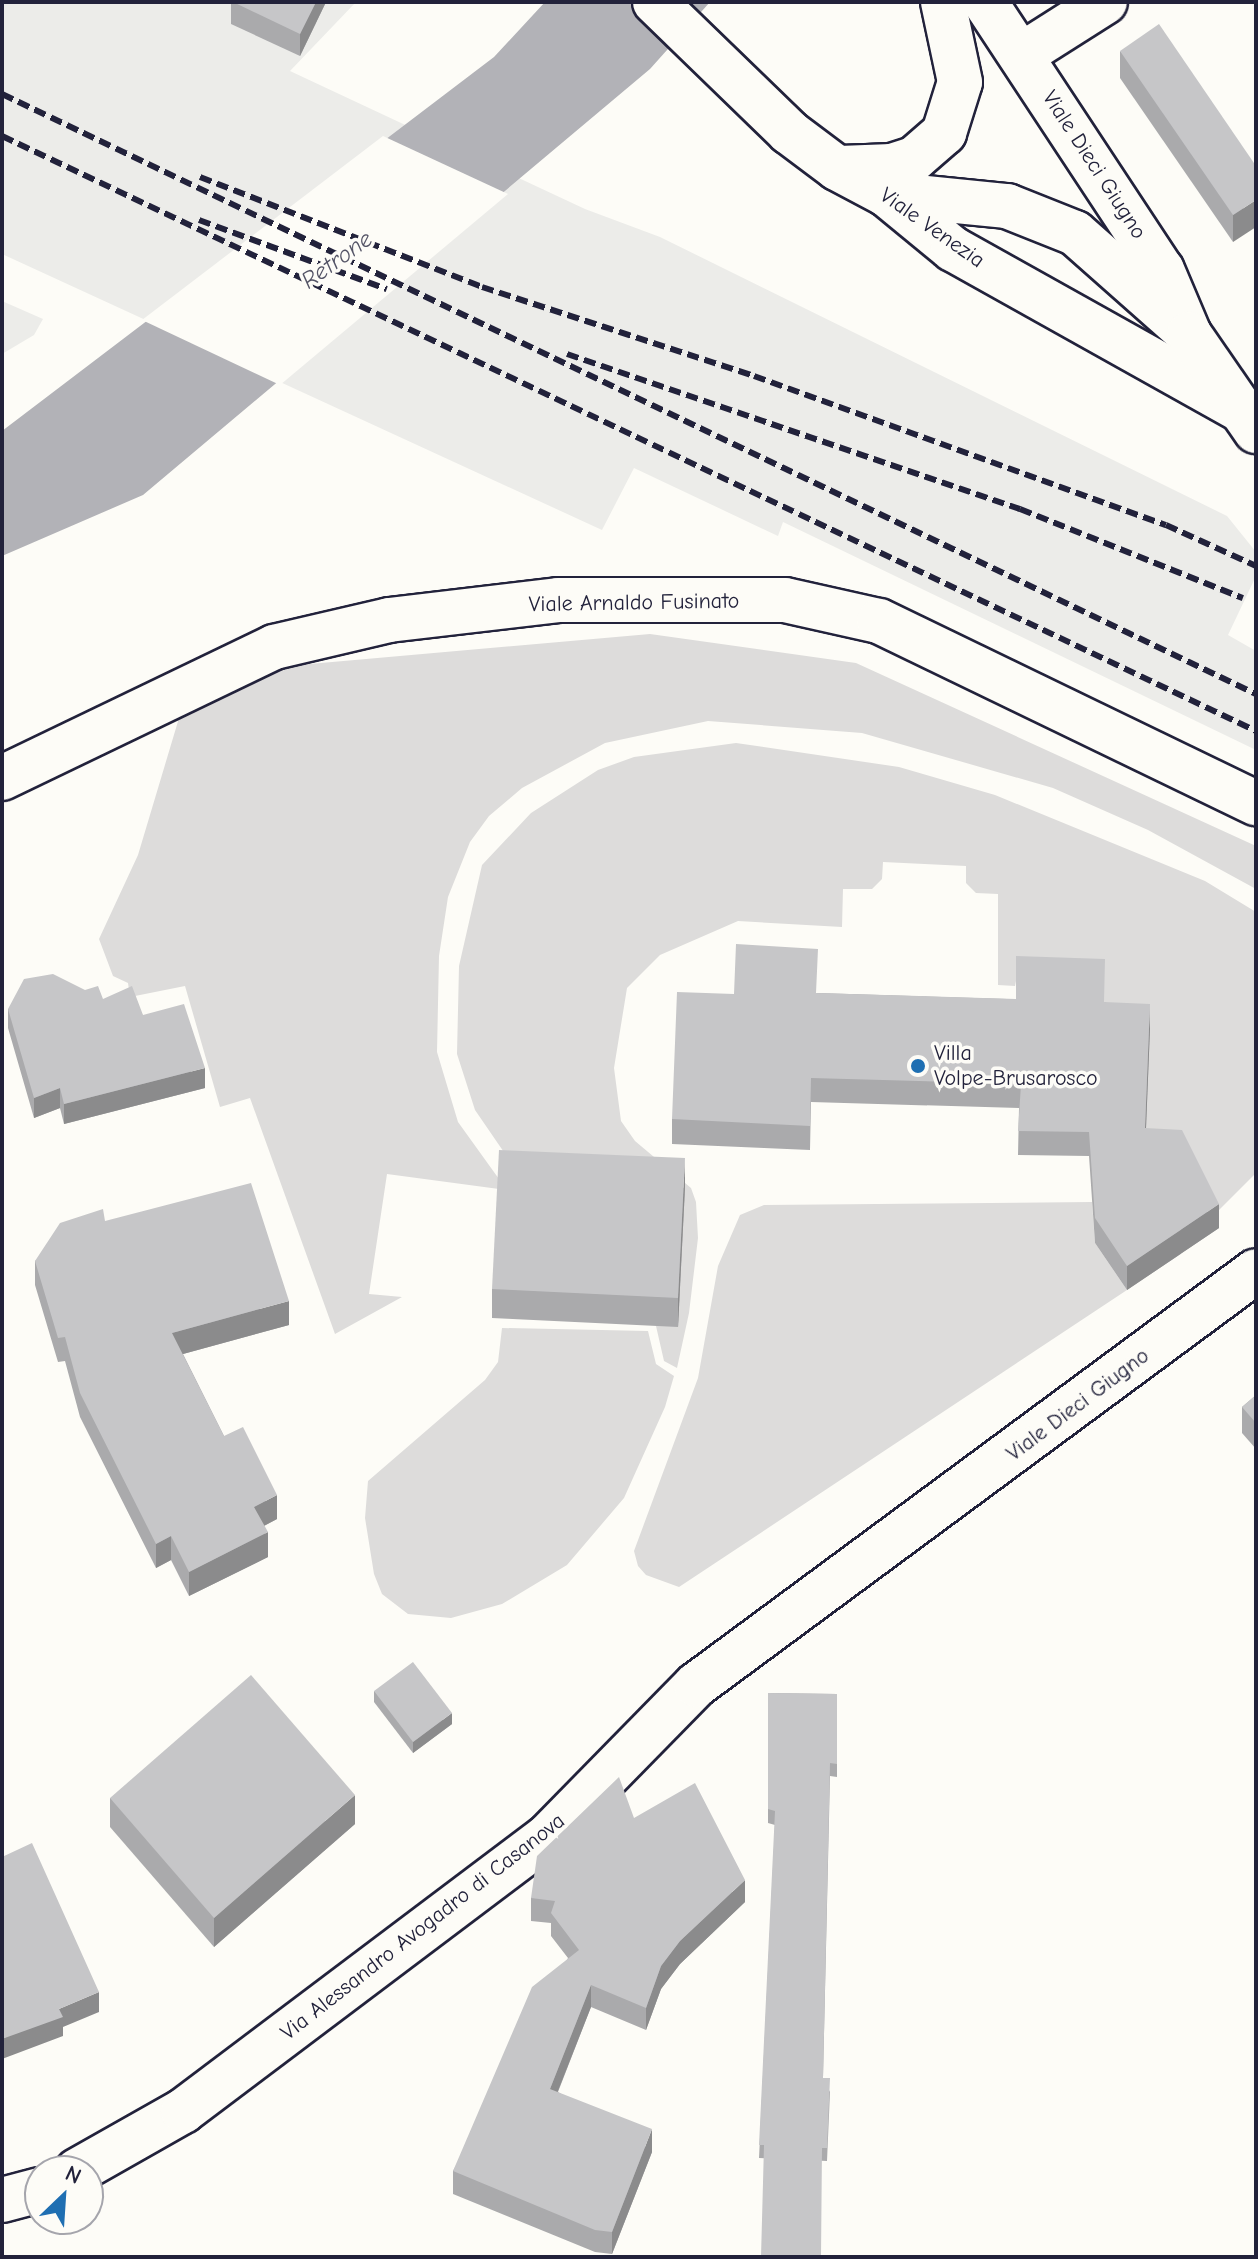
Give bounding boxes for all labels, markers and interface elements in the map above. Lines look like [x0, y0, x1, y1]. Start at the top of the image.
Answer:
street label: Viale Dieci Giugno [1036, 86, 1152, 244]
street label: Viale Venezia [875, 182, 989, 274]
water label: Retrone [296, 225, 378, 295]
street label: Viale Arnaldo Fusinato [528, 588, 740, 618]
place label: Villa Volpe-Brusarosco [934, 1040, 1098, 1092]
marker: Villa Volpe-Brusarosco [909, 1057, 927, 1075]
street label: Viale Dieci Giugno [1002, 1343, 1154, 1467]
street label: Via Alessandro Avogadro di Casanova [276, 1808, 570, 2046]
north arrow [24, 2155, 104, 2235]
text: N [61, 2160, 85, 2190]

